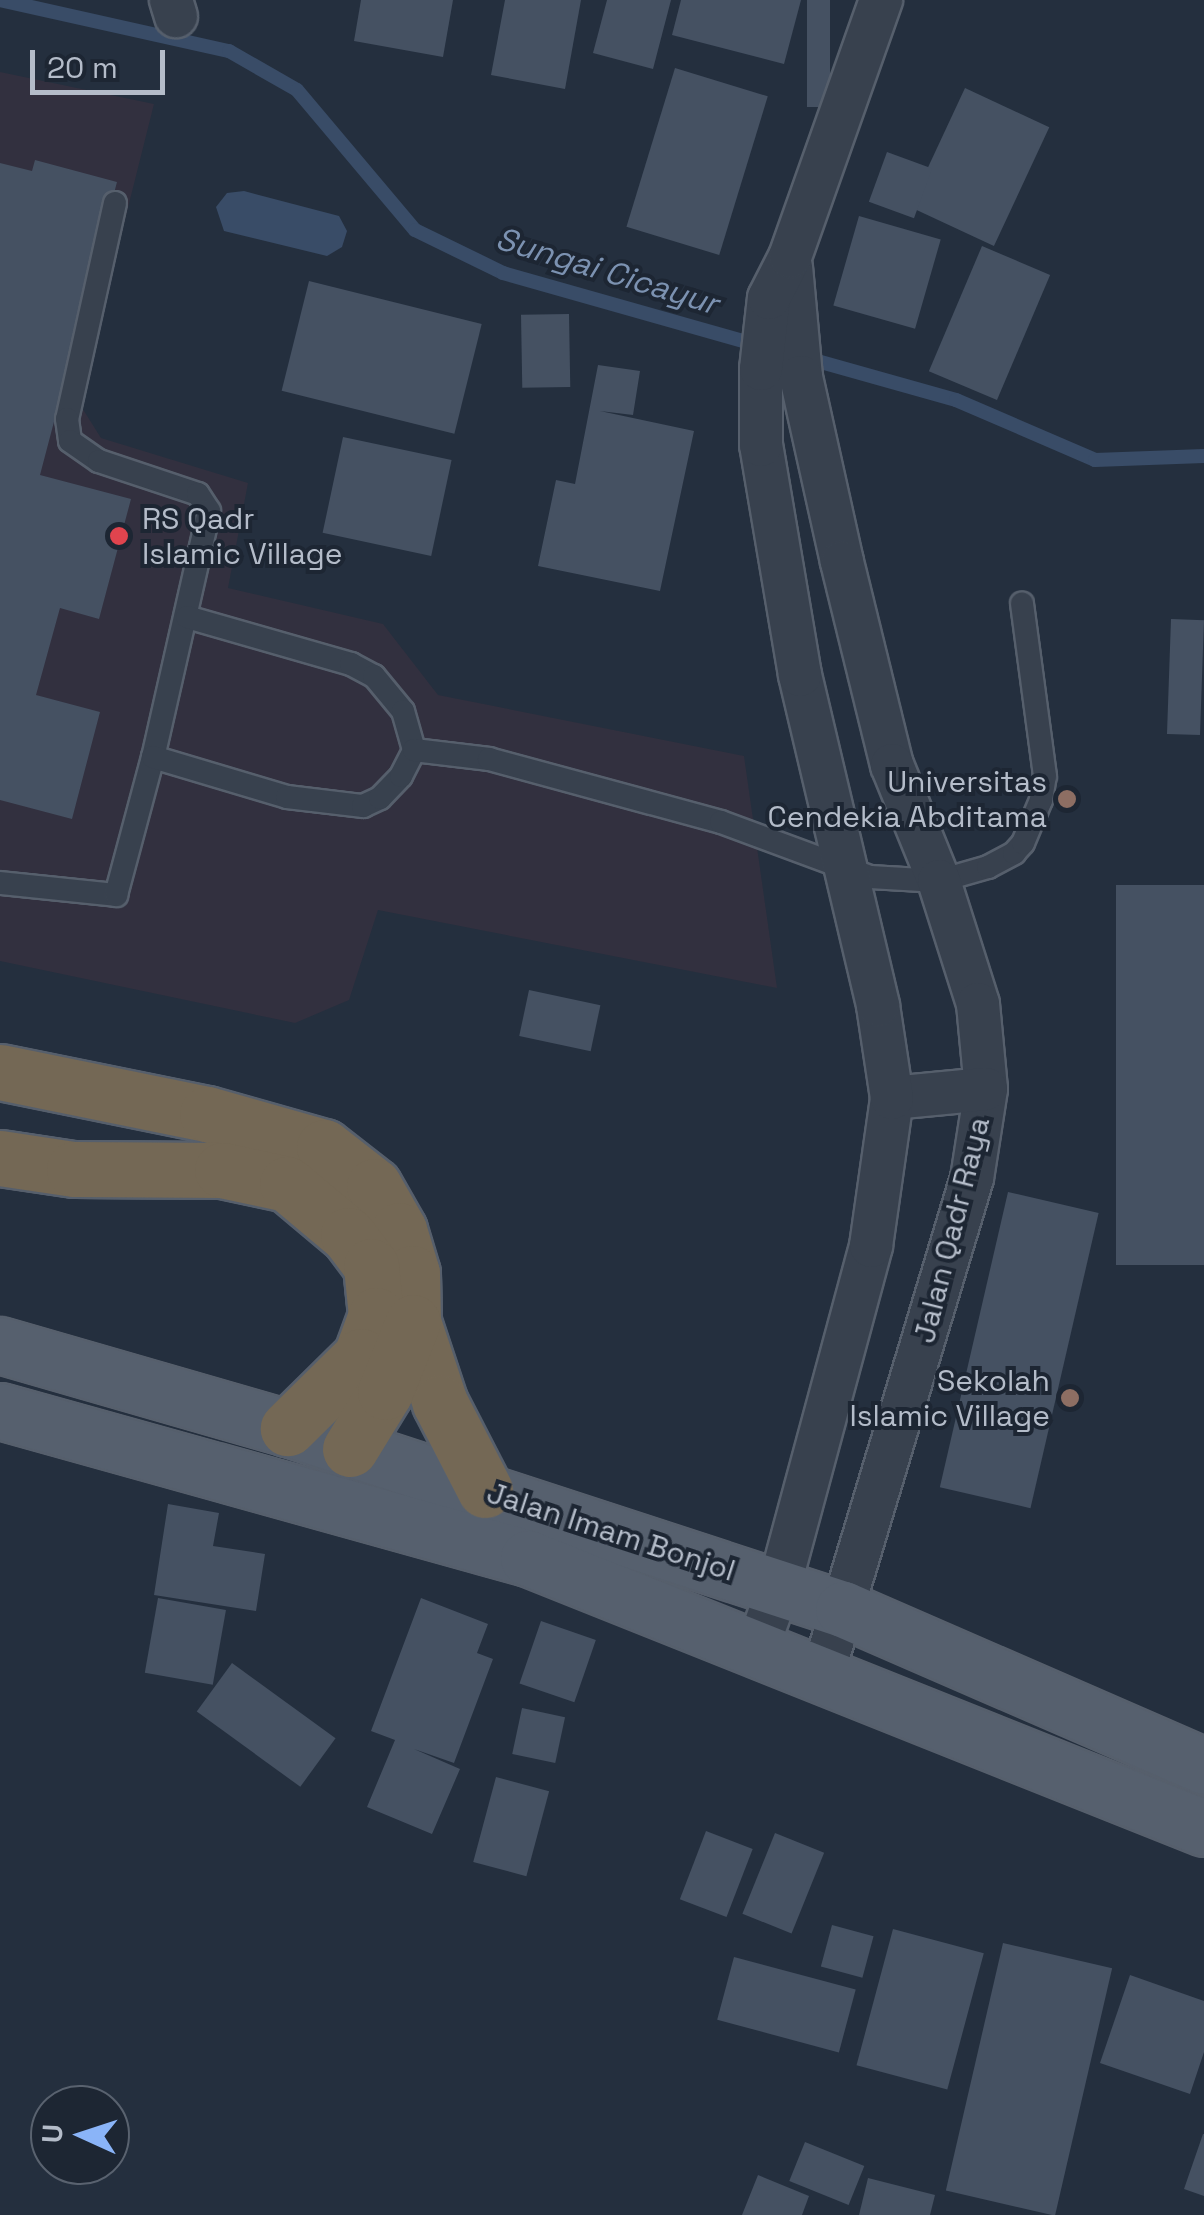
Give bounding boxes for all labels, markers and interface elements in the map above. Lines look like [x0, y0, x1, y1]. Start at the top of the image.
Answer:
scale bar [35, 30, 170, 92]
text: 20 m [47, 48, 118, 87]
water label: Sungai Cicayur [491, 219, 723, 323]
place label: RS Qadr Islamic Village [142, 501, 343, 572]
marker: RS Qadr Islamic Village [106, 523, 132, 549]
place label: Universitas Cendekia Abditama [767, 764, 1047, 834]
marker: Universitas Cendekia Abditama [1056, 788, 1078, 810]
street label: Jalan Qadr Raya [907, 1113, 997, 1347]
place label: Sekolah Islamic Village [849, 1363, 1050, 1434]
marker: Sekolah Islamic Village [1059, 1387, 1081, 1409]
street label: Jalan Imam Bonjol [482, 1475, 740, 1589]
north arrow [30, 2085, 130, 2185]
text: U [34, 2123, 71, 2144]

